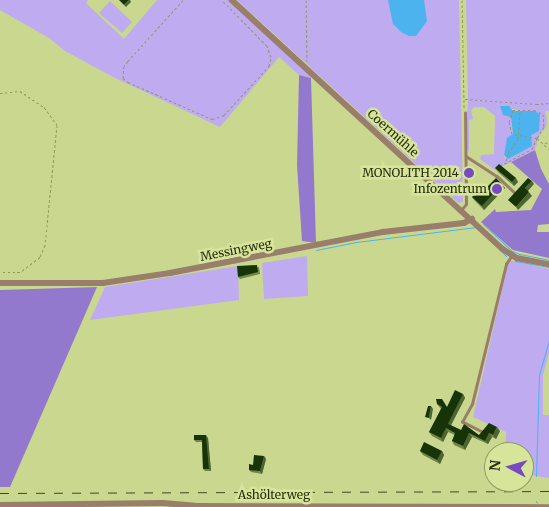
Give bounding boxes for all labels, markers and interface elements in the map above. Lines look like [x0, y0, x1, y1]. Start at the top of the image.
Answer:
street label: Coermühle [365, 106, 421, 160]
place label: MONOLITH 2014 [362, 166, 459, 180]
marker: MONOLITH 2014 [463, 167, 475, 179]
place label: Infozentrum [414, 182, 487, 196]
marker: Infozentrum [491, 183, 503, 195]
street label: Messingweg [199, 236, 273, 264]
north arrow [484, 442, 534, 492]
text: N [486, 459, 505, 472]
street label: Ashölterweg [238, 488, 310, 502]

